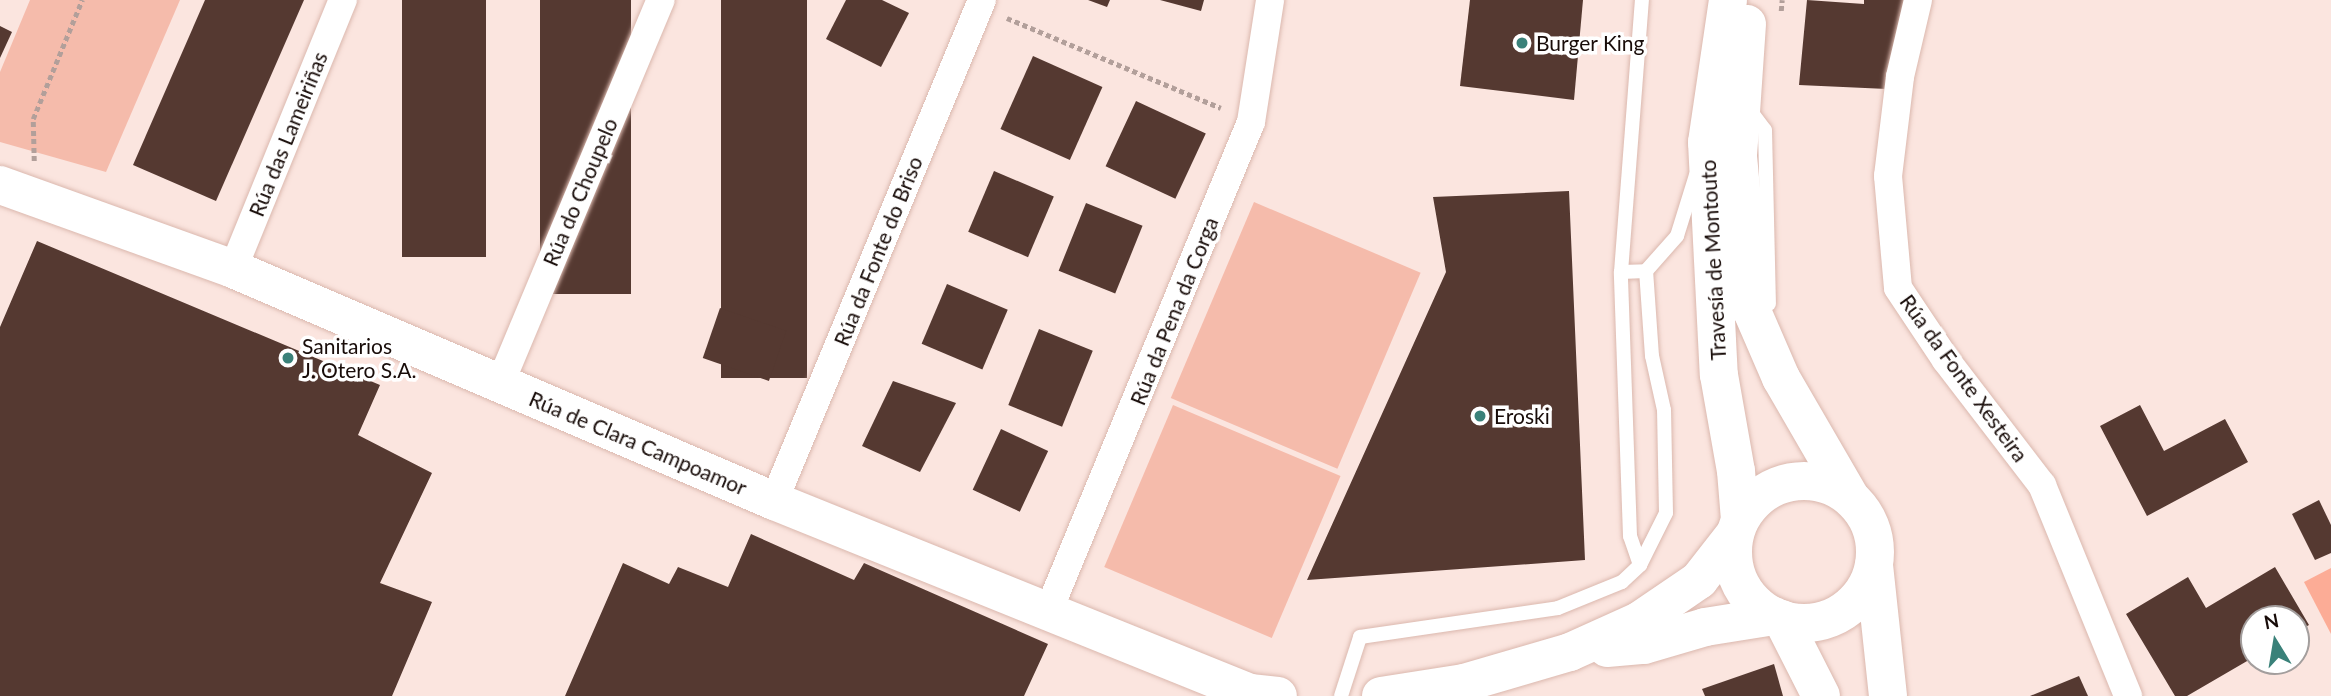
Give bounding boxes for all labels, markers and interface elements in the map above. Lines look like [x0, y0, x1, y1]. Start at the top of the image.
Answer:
place label: Burger King [1536, 30, 1645, 56]
marker: Burger King [1514, 35, 1530, 51]
street label: Rúa das Lameiriñas [243, 48, 333, 220]
street label: Rúa do Choupelo [537, 114, 623, 270]
street label: Rúa da Fonte do Briso [828, 153, 928, 349]
street label: Travesía de Montouto [1695, 159, 1731, 361]
street label: Rúa da Pena da Corga [1125, 213, 1223, 409]
street label: Rúa da Fonte Xesteira [1895, 289, 2033, 467]
place label: Sanitarios J. Otero S.A. [302, 333, 416, 383]
marker: Sanitarios J. Otero S.A. [280, 350, 296, 366]
street label: Rúa de Clara Campoamor [525, 386, 751, 500]
place label: Eroski [1494, 403, 1550, 429]
marker: Eroski [1472, 408, 1488, 424]
north arrow [2240, 605, 2310, 675]
text: N [2262, 608, 2281, 634]

